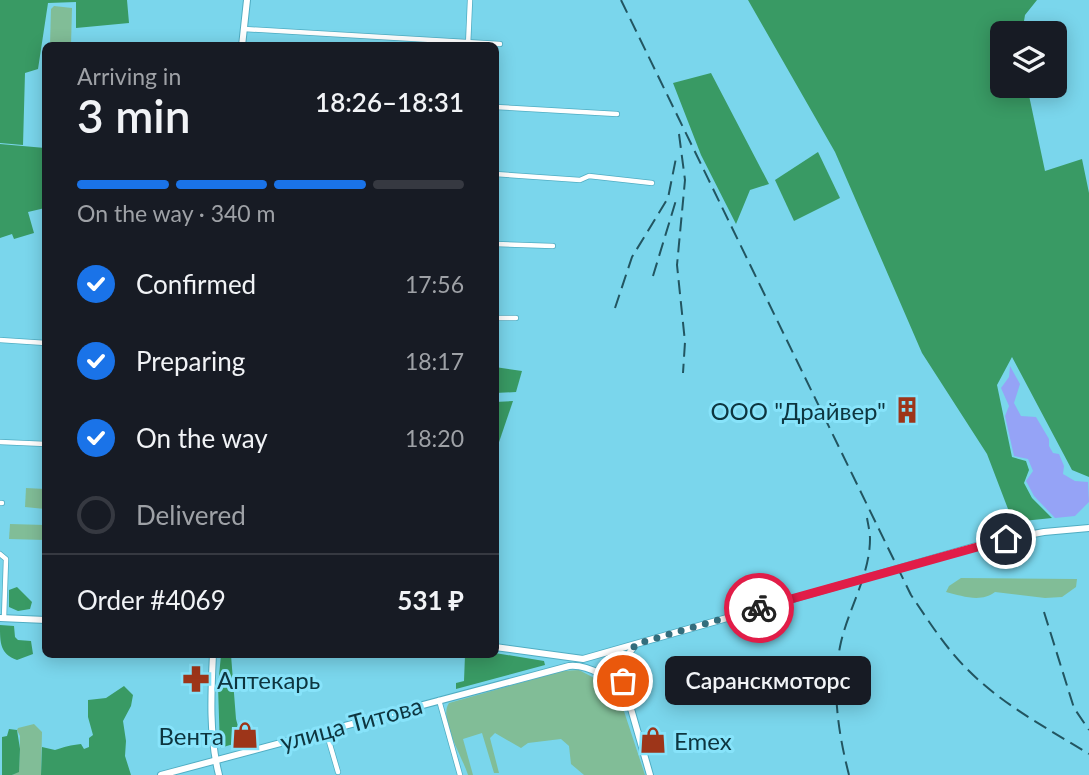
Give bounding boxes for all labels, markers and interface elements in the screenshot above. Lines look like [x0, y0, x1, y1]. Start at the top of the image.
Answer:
map controls [990, 21, 1067, 98]
button: layers [990, 21, 1067, 98]
text: Arriving in [77, 62, 181, 90]
text: 18:26–18:31 [315, 86, 464, 118]
text: 3 min [77, 88, 191, 143]
text: On the way · 340 m [77, 199, 276, 227]
icon: check [77, 265, 115, 303]
text: Confirmed [136, 268, 256, 300]
text: 17:56 [405, 270, 464, 298]
icon: check [77, 342, 115, 380]
text: Preparing [136, 345, 245, 377]
text: 18:17 [405, 347, 464, 375]
building icon: ООО "Драйвер" [892, 395, 922, 425]
place label: ООО "Драйвер" [710, 396, 886, 425]
icon: check [77, 419, 115, 457]
text: On the way [136, 422, 268, 454]
text: 18:20 [405, 424, 464, 452]
text: Delivered [136, 499, 246, 531]
pin [976, 509, 1036, 569]
icon: home [987, 520, 1025, 558]
courier [724, 573, 794, 643]
text: Order #4069 [77, 584, 226, 616]
text: 531 ₽ [397, 584, 464, 616]
icon: bike [740, 589, 778, 627]
pin [593, 651, 653, 711]
callout: Саранскмоторс [665, 656, 872, 706]
icon: bag [604, 662, 642, 700]
pharmacy icon: Аптекарь [181, 664, 211, 694]
place label: Аптекарь [217, 665, 320, 694]
text: Саранскмоторс [685, 666, 851, 694]
street label: улица Титова [277, 690, 425, 756]
shop icon: Вента [230, 720, 260, 750]
place label: Вента [159, 721, 224, 750]
shop icon: Emex [638, 725, 668, 755]
place label: Emex [674, 726, 732, 755]

